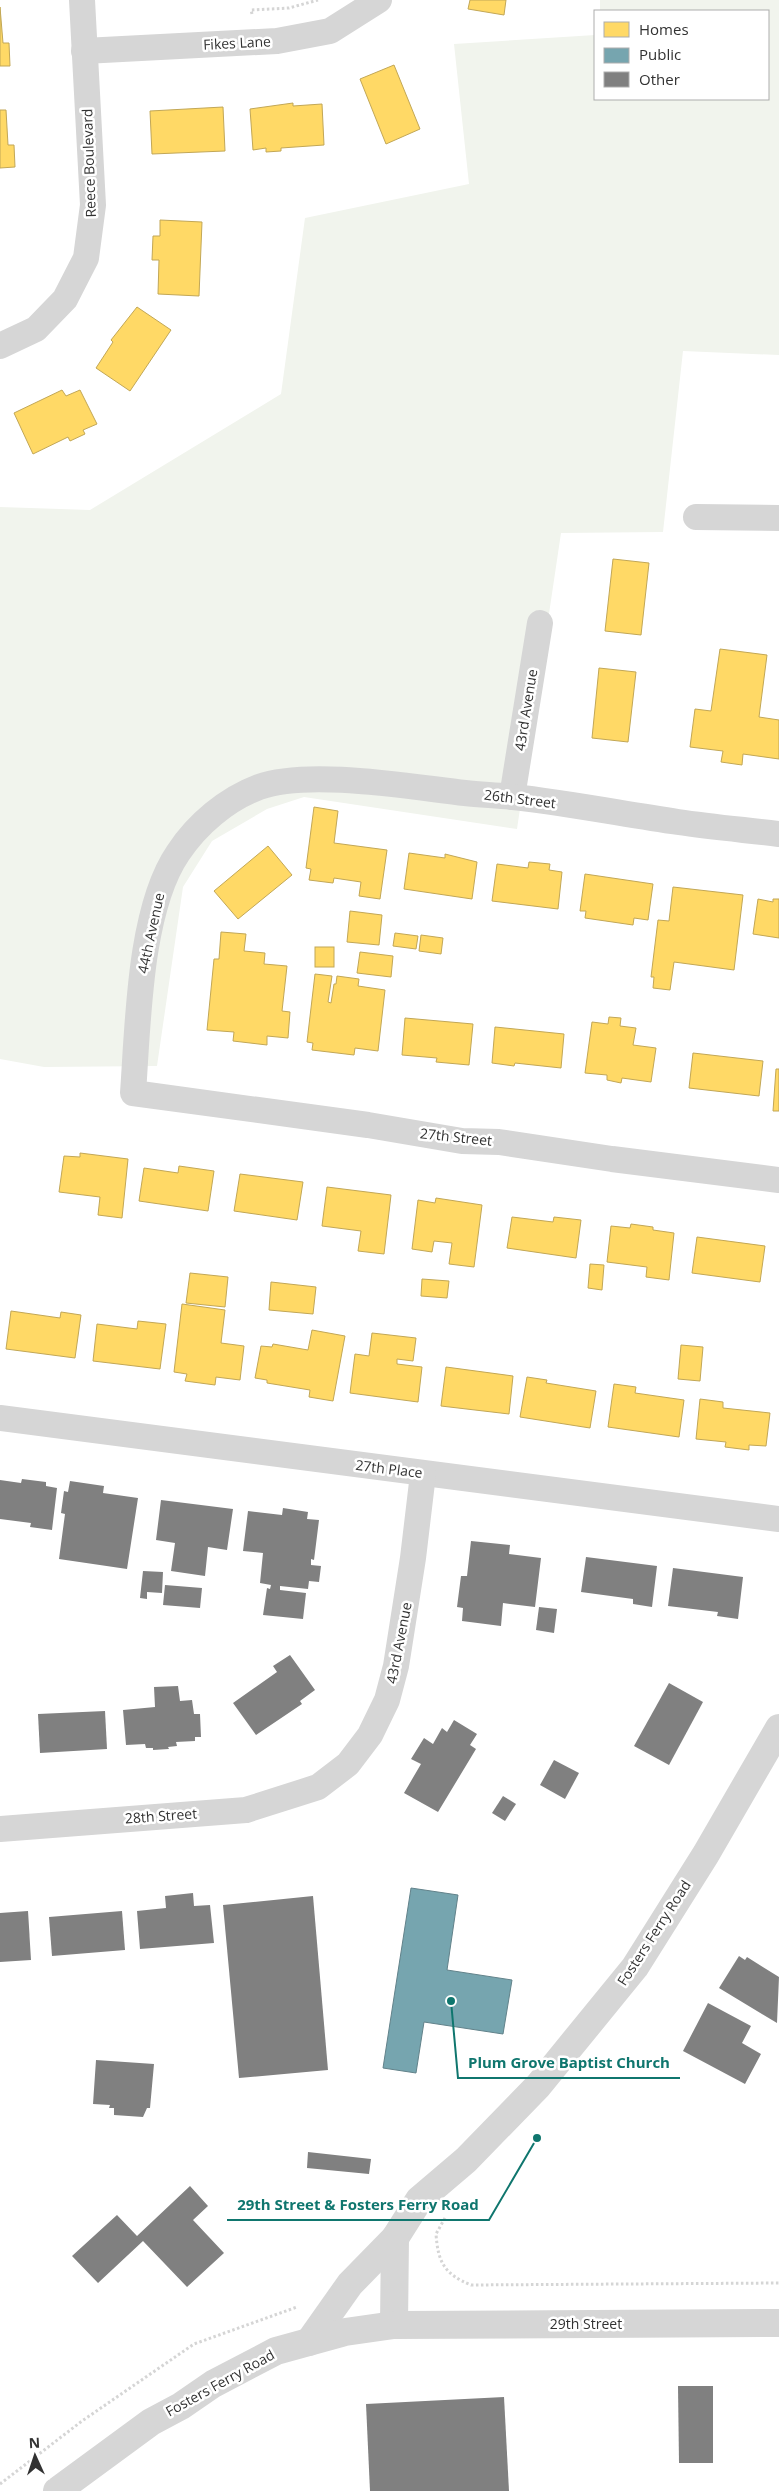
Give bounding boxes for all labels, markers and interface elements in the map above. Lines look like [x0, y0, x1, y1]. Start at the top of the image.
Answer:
legend [594, 10, 769, 100]
text: Homes [639, 19, 689, 39]
street label: Fikes Lane [203, 31, 271, 54]
text: Public [639, 44, 681, 64]
text: Other [639, 69, 680, 89]
street label: Reece Boulevard [77, 108, 100, 218]
street label: 43rd Avenue [510, 667, 541, 752]
street label: 26th Street [483, 785, 557, 812]
street label: 44th Avenue [133, 891, 168, 975]
street label: 27th Street [419, 1123, 493, 1150]
street label: 27th Place [354, 1455, 424, 1482]
street label: 43rd Avenue [381, 1600, 416, 1685]
street label: 28th Street [124, 1804, 198, 1828]
street label: Fosters Ferry Road [612, 1876, 695, 1989]
callout: Plum Grove Baptist Church [458, 2048, 680, 2078]
text: Plum Grove Baptist Church [468, 2052, 670, 2072]
callout: 29th Street & Fosters Ferry Road [227, 2190, 489, 2220]
text: 29th Street & Fosters Ferry Road [237, 2194, 479, 2214]
street label: 29th Street [550, 2314, 622, 2333]
street label: Fosters Ferry Road [162, 2345, 278, 2420]
north arrow [10, 2431, 60, 2481]
text: N [28, 2433, 40, 2452]

